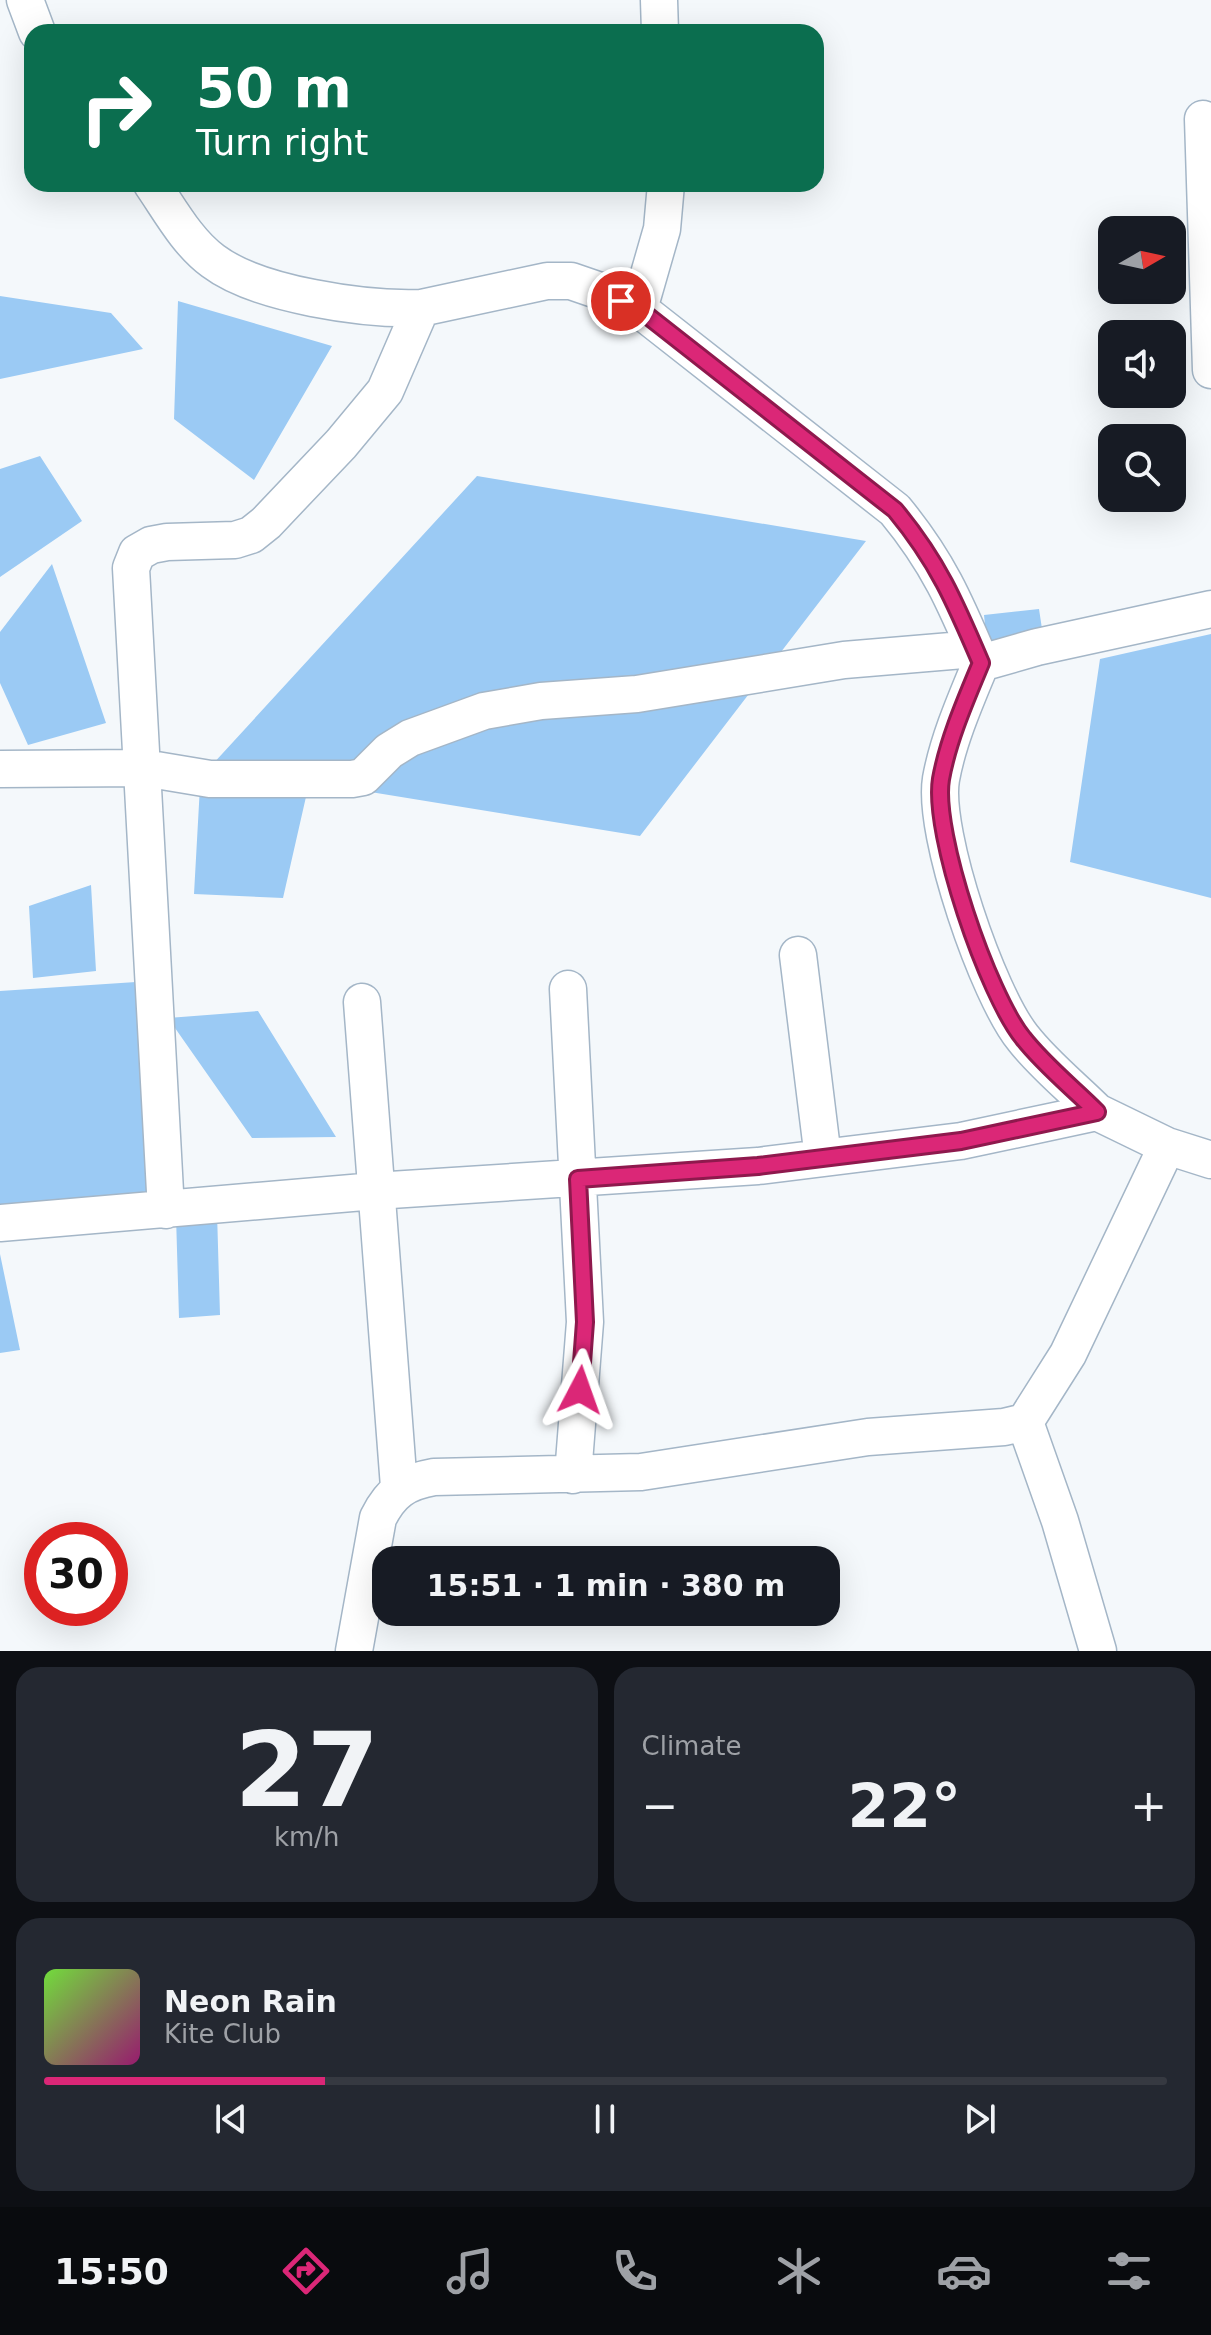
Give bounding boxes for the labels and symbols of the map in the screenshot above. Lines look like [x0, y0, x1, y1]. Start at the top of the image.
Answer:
north arrow [1098, 216, 1186, 304]
pin [587, 267, 655, 335]
position arrow [538, 1348, 622, 1432]
speed limit sign: 30 [24, 1522, 128, 1626]

